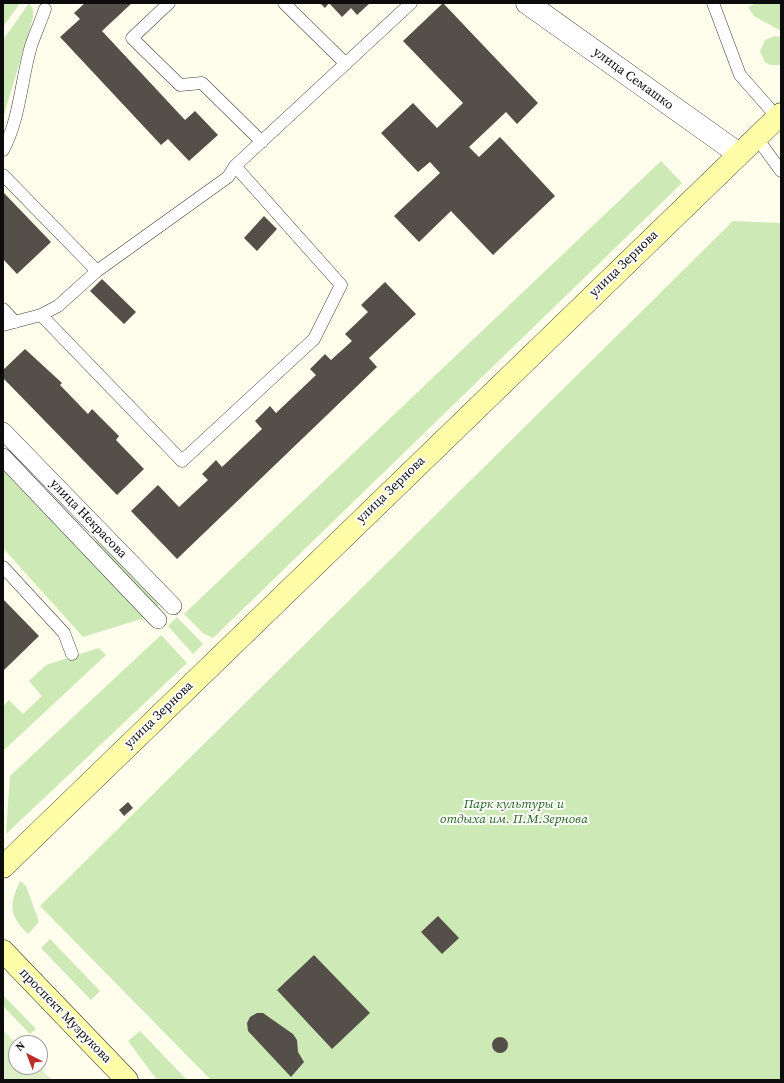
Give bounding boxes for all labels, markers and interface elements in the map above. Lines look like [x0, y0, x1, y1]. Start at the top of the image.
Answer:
street label: улица Семашко [590, 45, 676, 113]
street label: улица Зернова [586, 227, 662, 301]
street label: улица Зернова [353, 453, 429, 527]
street label: улица Некрасова [46, 476, 130, 562]
street label: улица Зернова [121, 678, 197, 752]
park label: Парк культуры и отдыха им. П.М.Зернова [440, 797, 588, 828]
street label: проспект Музрукова [16, 965, 114, 1067]
north arrow [8, 1035, 48, 1075]
text: N [12, 1038, 28, 1055]

